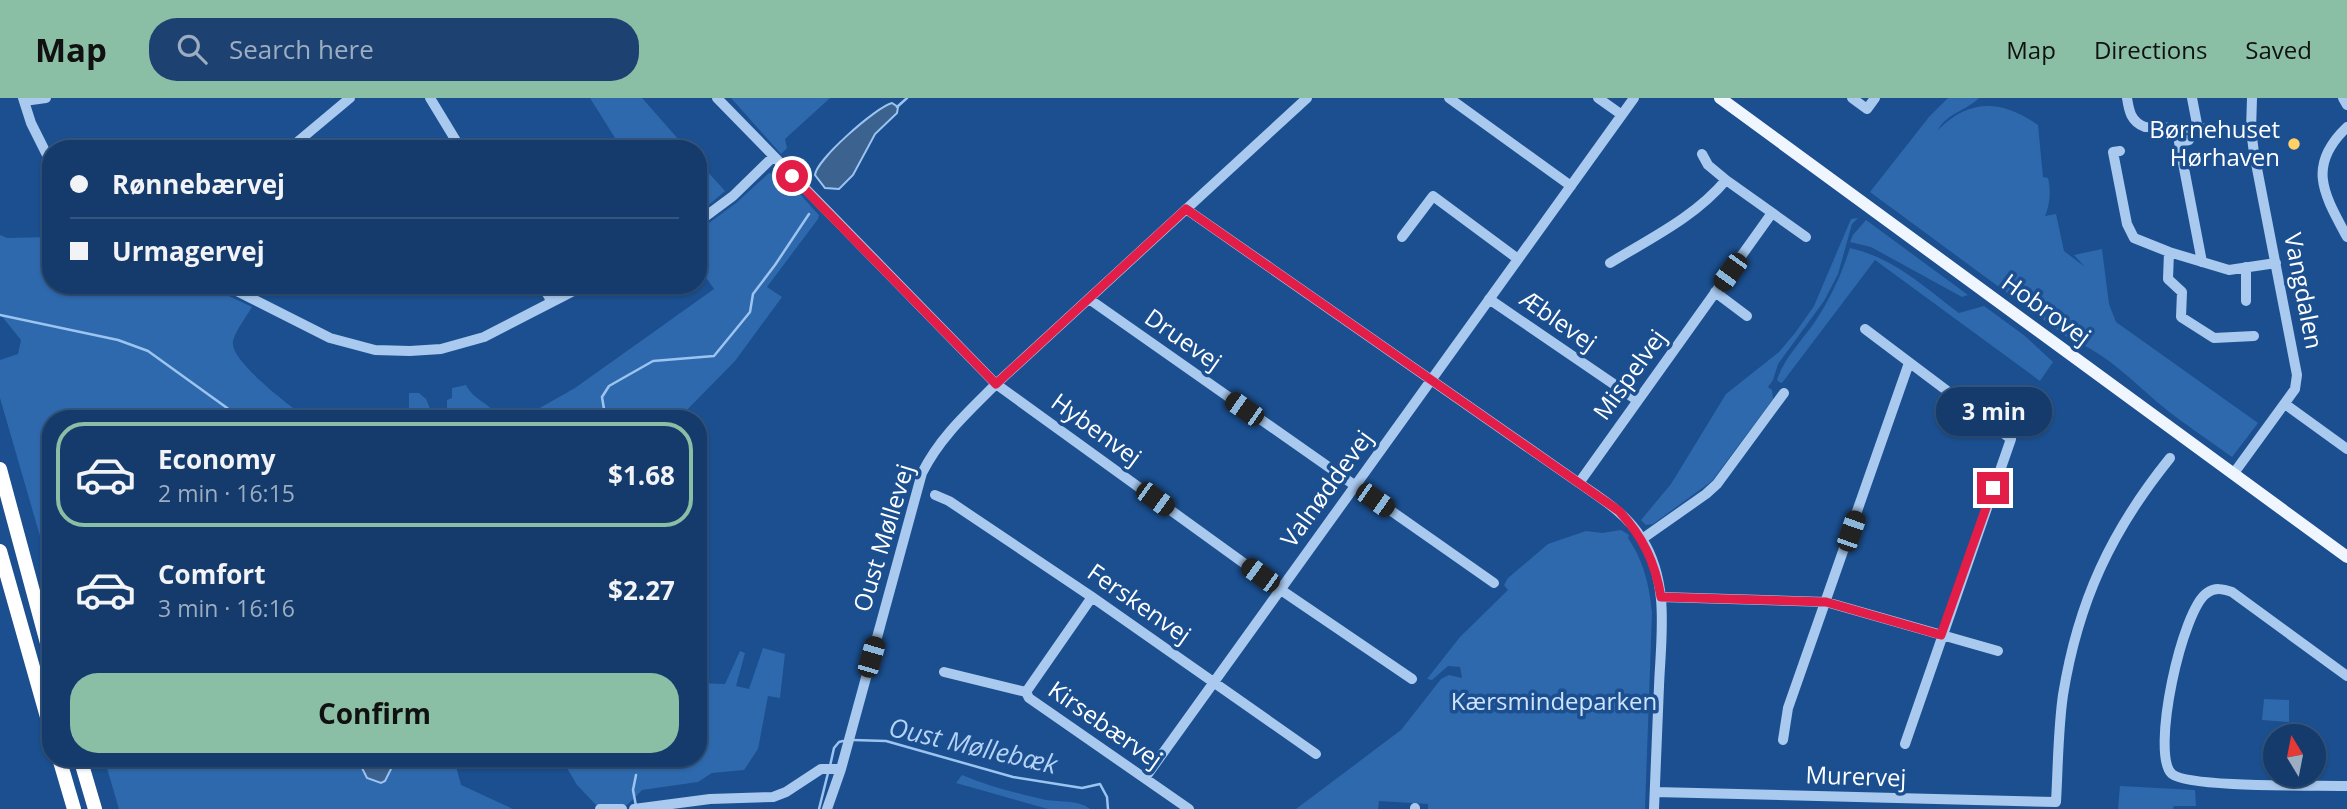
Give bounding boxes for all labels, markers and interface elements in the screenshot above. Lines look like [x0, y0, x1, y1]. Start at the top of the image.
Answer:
search box [149, 18, 639, 81]
text: Map [35, 27, 107, 72]
icon: search [173, 30, 211, 68]
text: Search here [229, 31, 374, 67]
text: Map [2006, 33, 2056, 66]
text: Directions [2094, 33, 2207, 66]
text: Saved [2245, 33, 2312, 66]
place label: Børnehuset Hørhaven [2149, 112, 2280, 173]
marker: Børnehuset Hørhaven [2286, 136, 2302, 152]
route start [776, 160, 808, 192]
text: Rønnebærvej [112, 166, 285, 202]
street label: Vangdalen [2277, 230, 2332, 352]
text: Urmagervej [112, 233, 265, 269]
car [1710, 249, 1751, 295]
street label: Hobrovej [1996, 265, 2098, 352]
street label: Æblevej [1513, 281, 1604, 358]
street label: Druevej [1139, 300, 1229, 377]
street label: Mispelvej [1585, 322, 1673, 426]
street label: Hybenvej [1045, 385, 1149, 473]
callout: 3 min [1935, 386, 2051, 436]
car [1221, 388, 1268, 430]
text: 3 min [1962, 395, 2026, 427]
street label: Valnøddevej [1272, 423, 1379, 553]
text: Economy [158, 441, 276, 477]
icon: car [74, 443, 137, 506]
text: $1.68 [608, 457, 675, 493]
street label: Oust Møllevej [844, 460, 921, 615]
route end [1977, 472, 2009, 504]
text: 2 min · 16:15 [158, 477, 295, 509]
car [1132, 478, 1179, 520]
car [1352, 479, 1399, 521]
car [1835, 508, 1868, 554]
car [1237, 554, 1284, 596]
street label: Ferskenvej [1081, 555, 1198, 651]
text: Comfort [158, 556, 265, 592]
icon: car [74, 558, 137, 621]
text: $2.27 [608, 572, 675, 608]
text: 3 min · 16:16 [158, 592, 295, 624]
car [856, 634, 887, 680]
street label: Kirsebærvej [1042, 672, 1169, 775]
button: Confirm [70, 673, 679, 753]
park label: Kærsmindeparken [1451, 684, 1657, 717]
water label: Oust Møllebæk [885, 708, 1062, 782]
north arrow [2263, 724, 2326, 788]
map controls [2263, 724, 2326, 787]
street label: Murervej [1805, 757, 1907, 794]

